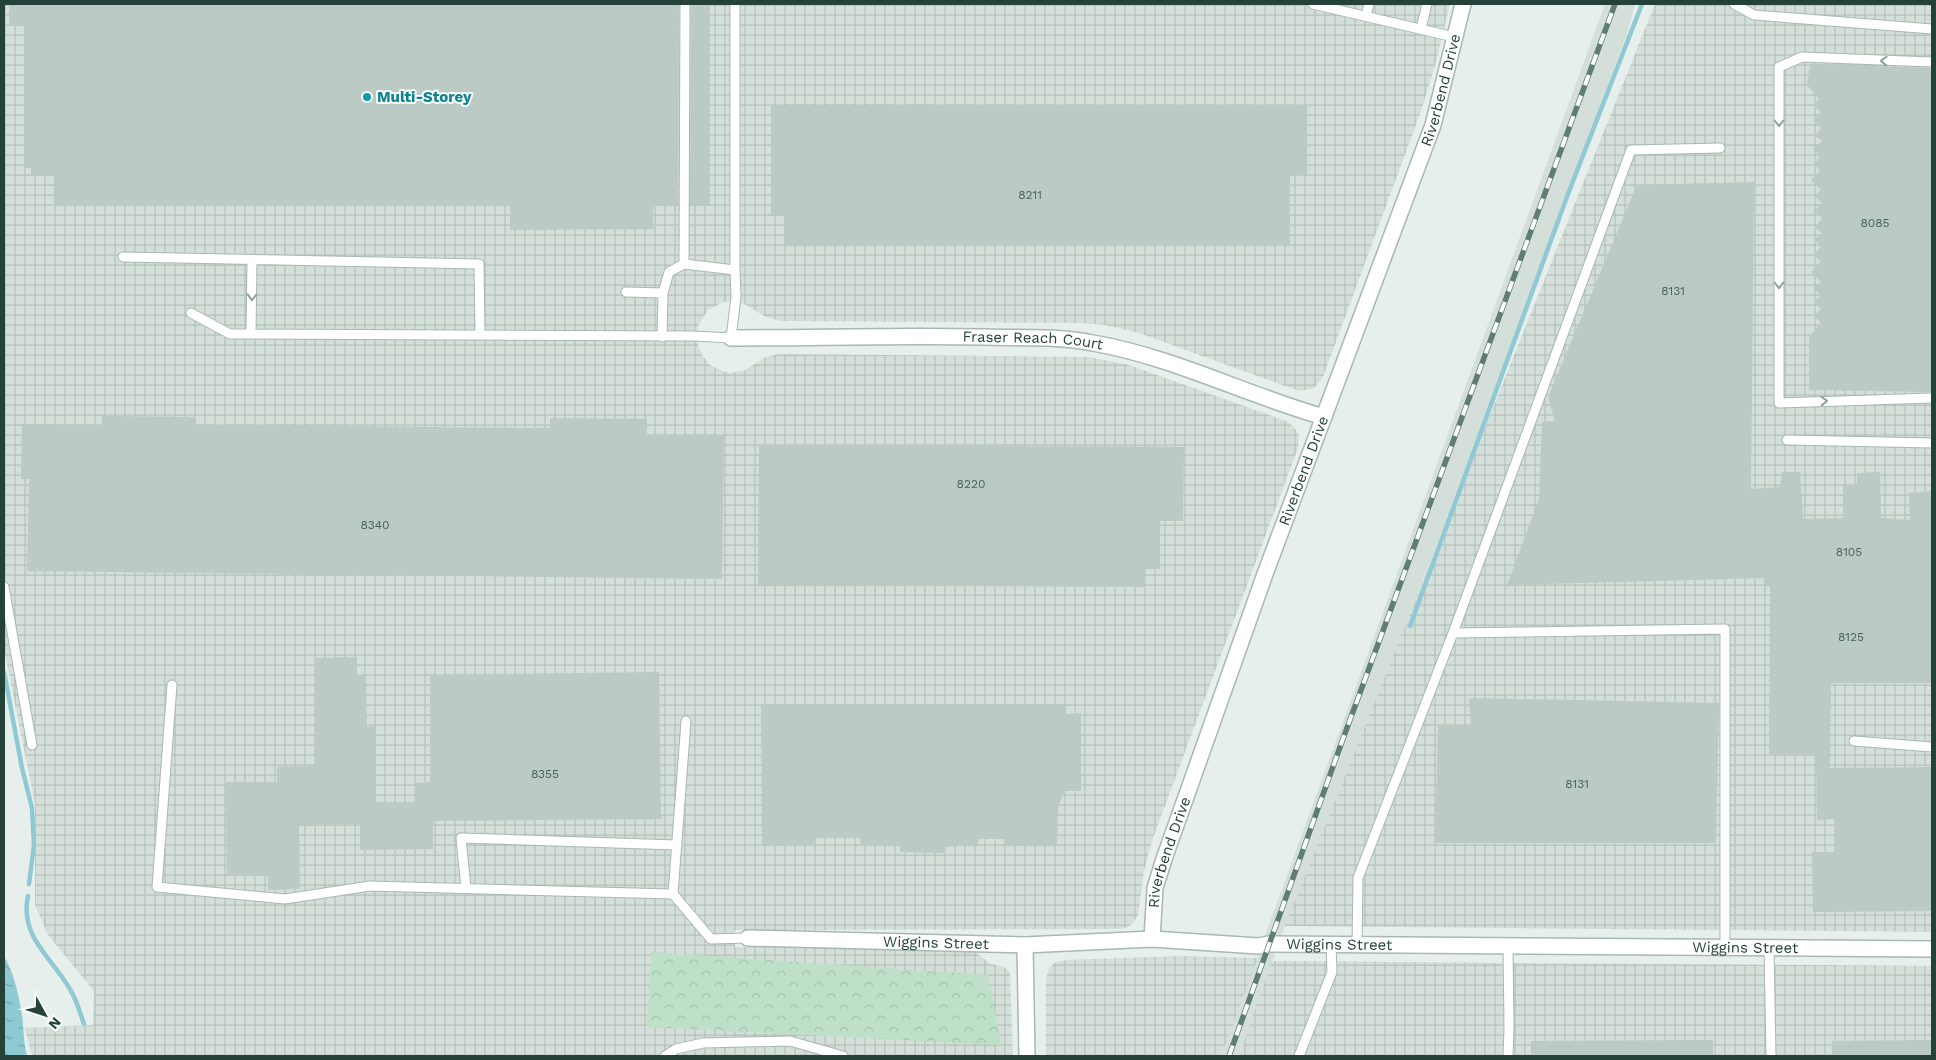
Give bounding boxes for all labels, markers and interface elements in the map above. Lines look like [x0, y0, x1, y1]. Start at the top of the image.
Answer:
street label: Riverbend Drive [1417, 32, 1464, 149]
one-way arrow [1879, 55, 1887, 66]
place label: Multi-Storey [377, 88, 472, 106]
marker: Multi-Storey [361, 91, 373, 103]
one-way arrow [1774, 120, 1784, 127]
house number: 8211 [1018, 188, 1042, 202]
house number: 8085 [1860, 216, 1890, 230]
one-way arrow [1774, 282, 1784, 290]
house number: 8131 [1661, 284, 1685, 298]
one-way arrow [246, 293, 257, 301]
street label: Fraser Reach Court [963, 328, 1105, 354]
one-way arrow [1821, 396, 1829, 407]
street label: Riverbend Drive [1275, 413, 1332, 528]
house number: 8220 [957, 477, 985, 491]
house number: 8340 [361, 518, 389, 532]
house number: 8105 [1836, 545, 1862, 559]
house number: 8125 [1838, 630, 1864, 644]
house number: 8355 [531, 767, 559, 781]
house number: 8131 [1565, 777, 1589, 791]
street label: Riverbend Drive [1145, 794, 1194, 908]
street label: Wiggins Street [883, 932, 990, 953]
street label: Wiggins Street [1286, 935, 1393, 954]
street label: Wiggins Street [1692, 938, 1799, 957]
north arrow [20, 990, 70, 1040]
text: N [45, 1014, 64, 1032]

